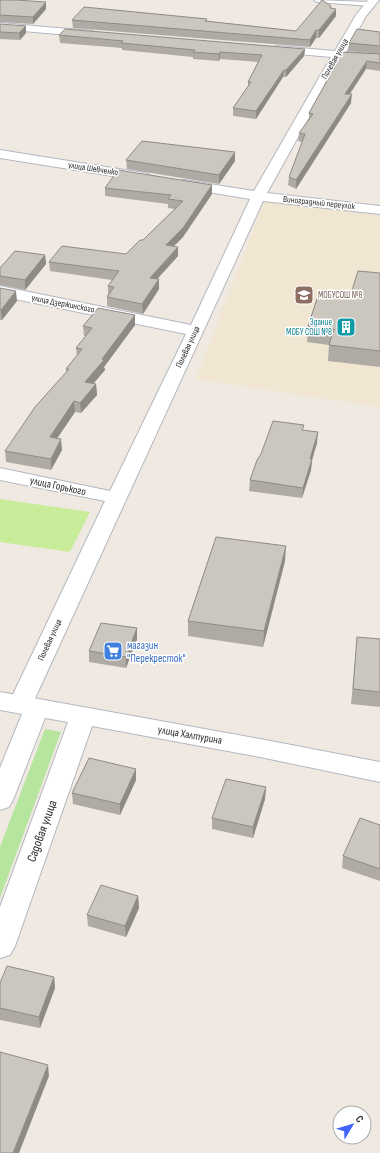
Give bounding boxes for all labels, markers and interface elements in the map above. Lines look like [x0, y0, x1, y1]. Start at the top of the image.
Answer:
street label: Полевая улица [319, 37, 351, 81]
street label: улица Шевченко [67, 160, 119, 178]
street label: Виноградный переулок [283, 194, 356, 212]
school or university icon: МОБУСОШ №8 [293, 284, 315, 306]
place label: МОБУСОШ №8 [318, 290, 362, 301]
street label: улица Дзержинского [31, 292, 96, 316]
building icon: Здание МОБУ СОШ №8 [335, 316, 357, 338]
place label: Здание МОБУ СОШ №8 [286, 317, 332, 338]
street label: Полевая улица [174, 324, 202, 370]
street label: улица Горького [29, 474, 88, 498]
street label: Полевая улица [36, 617, 64, 663]
place label: магазин "Перекресток" [127, 639, 186, 665]
supermarket icon: магазин "Перекресток" [102, 640, 124, 662]
street label: улица Халтурина [157, 723, 223, 747]
street label: Садовая улица [23, 798, 61, 864]
north arrow [332, 1105, 372, 1145]
text: С [353, 1113, 367, 1126]

